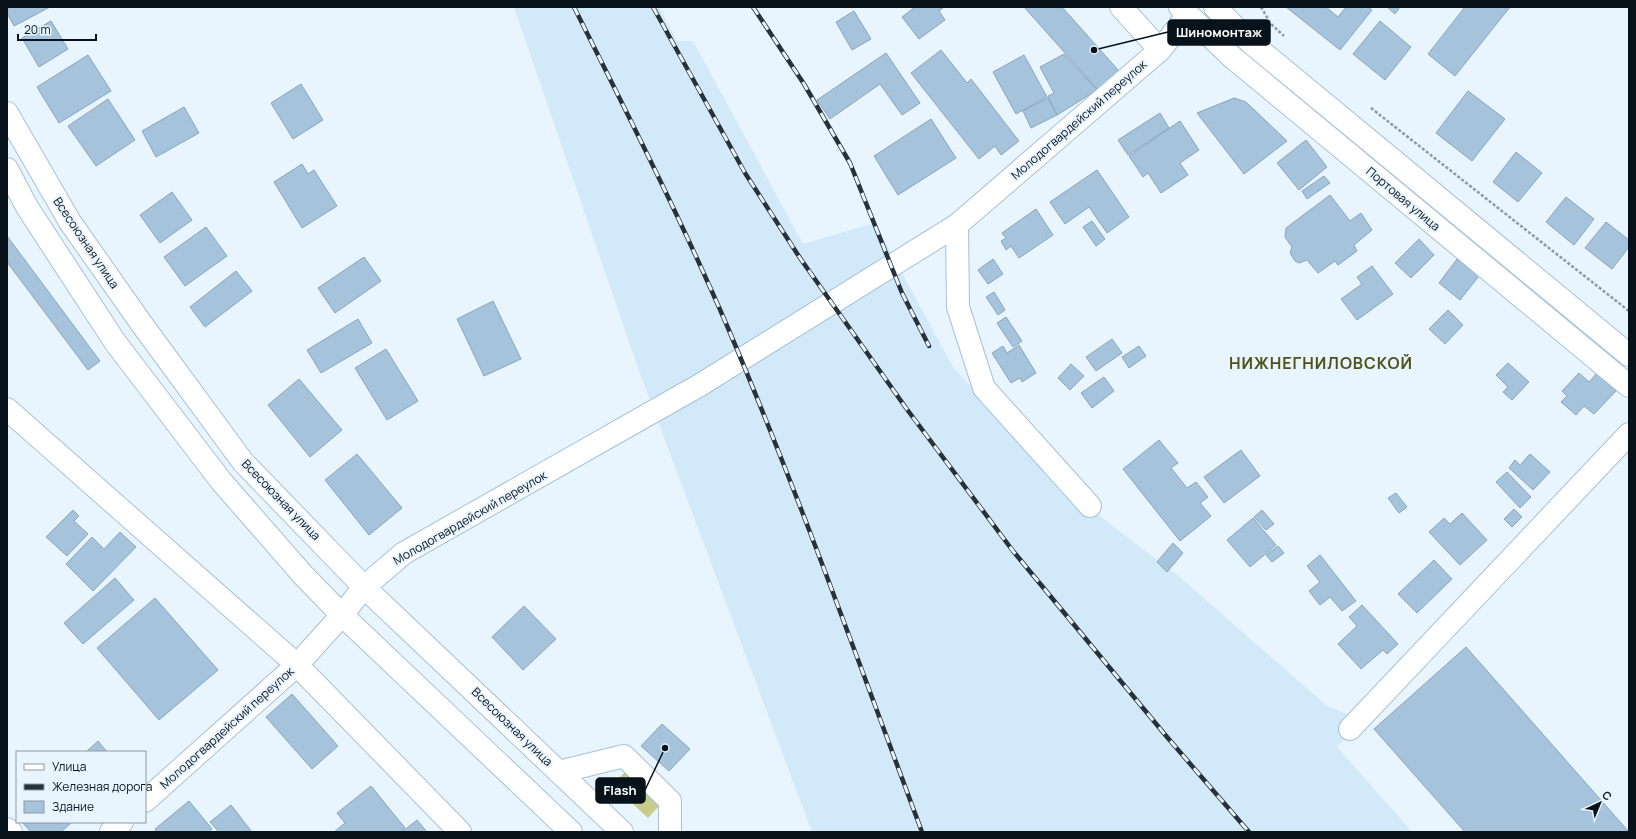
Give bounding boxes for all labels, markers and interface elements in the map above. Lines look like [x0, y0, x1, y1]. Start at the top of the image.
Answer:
scale bar [18, 16, 96, 42]
callout: Шиномонтаж [1168, 20, 1270, 45]
text: 20 m [24, 21, 51, 38]
text: Шиномонтаж [1176, 23, 1262, 41]
street label: Молодогвардейский переулок [1007, 55, 1151, 183]
street label: Портовая улица [1363, 163, 1444, 235]
street label: Всесоюзная улица [50, 194, 123, 292]
district label: НИЖНЕГНИЛОВСКОЙ [1229, 352, 1413, 374]
street label: Всесоюзная улица [238, 455, 325, 544]
street label: Молодогвардейский переулок [390, 466, 551, 569]
street label: Молодогвардейский переулок [156, 662, 298, 792]
street label: Всесоюзная улица [468, 683, 557, 770]
legend [16, 751, 146, 823]
text: Улица [52, 758, 86, 775]
text: Железная дорога [52, 778, 152, 795]
callout: Flash [596, 778, 645, 803]
text: Flash [603, 781, 637, 799]
north arrow [1580, 783, 1620, 823]
text: С [1599, 787, 1615, 804]
text: Здание [52, 798, 94, 815]

